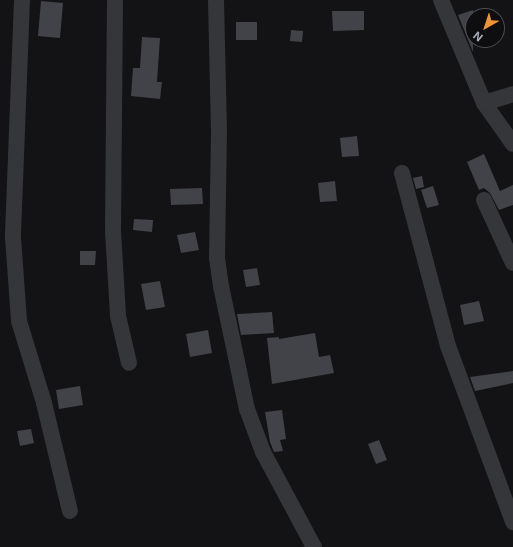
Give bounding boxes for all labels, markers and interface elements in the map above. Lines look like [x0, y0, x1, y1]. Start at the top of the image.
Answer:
north arrow [465, 8, 505, 48]
text: N [470, 28, 486, 45]

